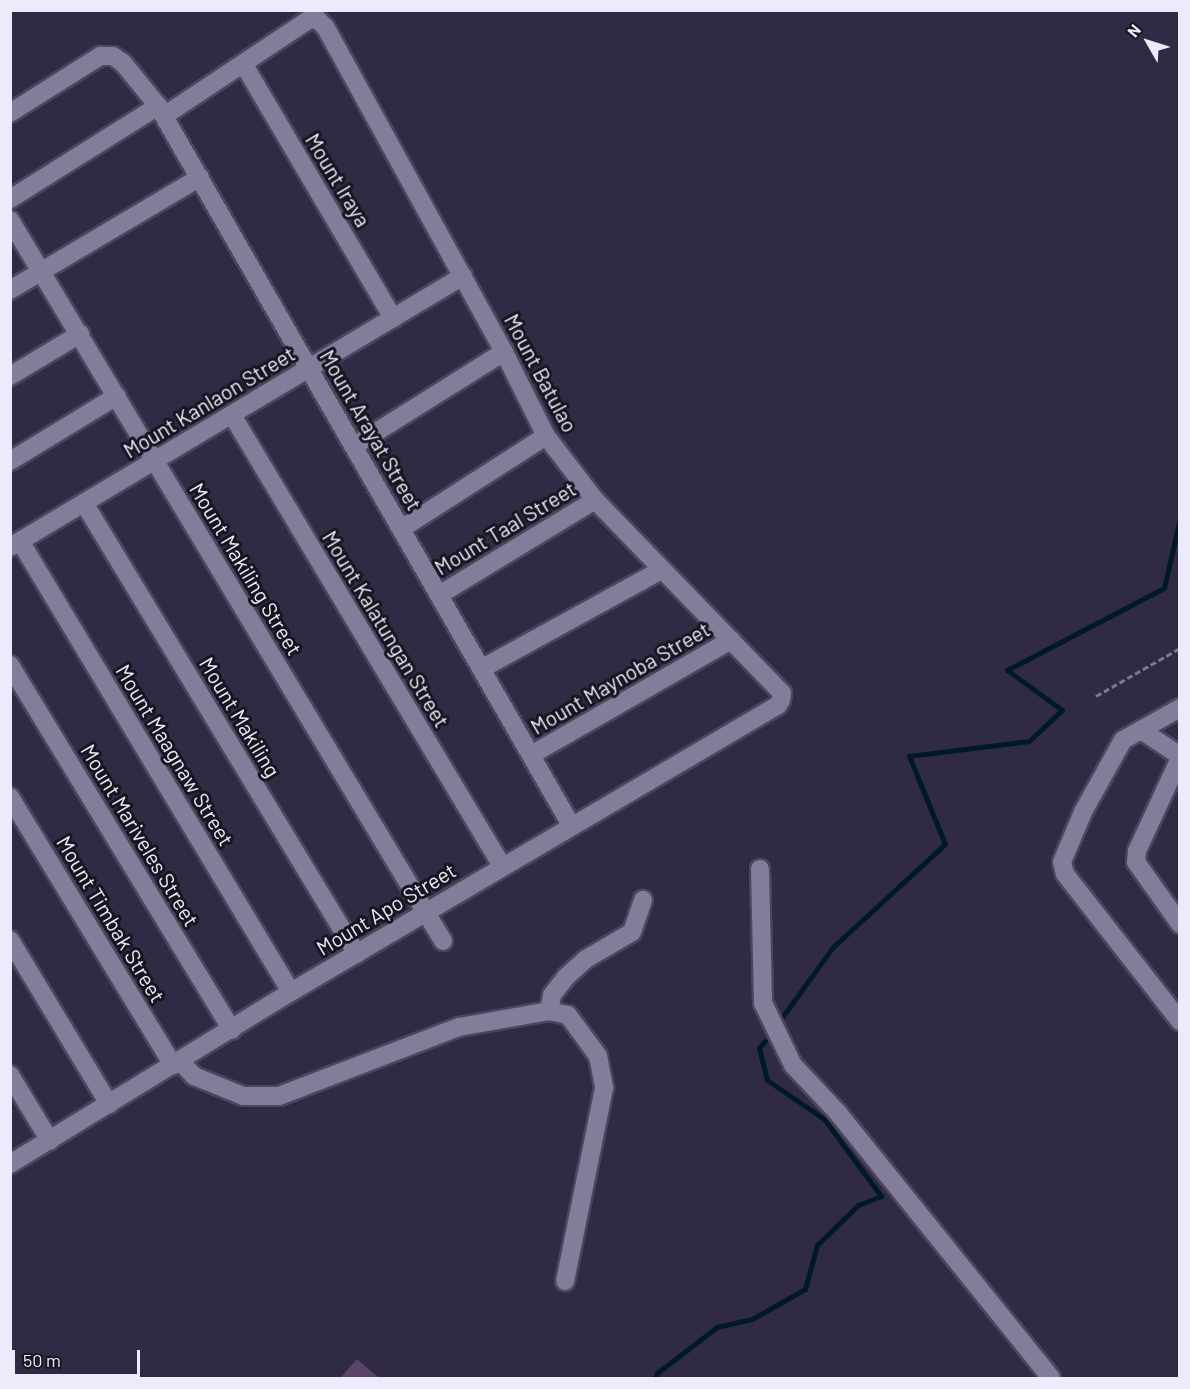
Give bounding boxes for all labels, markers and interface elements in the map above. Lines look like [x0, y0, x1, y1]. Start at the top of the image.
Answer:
north arrow [1118, 12, 1178, 72]
text: N [1123, 20, 1144, 40]
street label: Mount Iraya [300, 129, 376, 231]
street label: Mount Batulao [499, 309, 583, 437]
street label: Mount Kanlaon Street [119, 341, 299, 463]
street label: Mount Arayat Street [315, 345, 427, 515]
street label: Mount Taal Street [430, 476, 580, 580]
street label: Mount Makiling Street [185, 478, 307, 660]
street label: Mount Kalatungan Street [317, 526, 455, 732]
street label: Mount Maynoba Street [526, 616, 714, 740]
street label: Mount Makiling [194, 653, 286, 781]
street label: Mount Maagnaw Street [111, 660, 239, 850]
street label: Mount Mariveles Street [76, 739, 204, 931]
street label: Mount Timbak Street [51, 831, 171, 1007]
street label: Mount Apo Street [312, 857, 460, 961]
scale bar [15, 1338, 142, 1376]
text: 50 m [23, 1349, 61, 1371]

